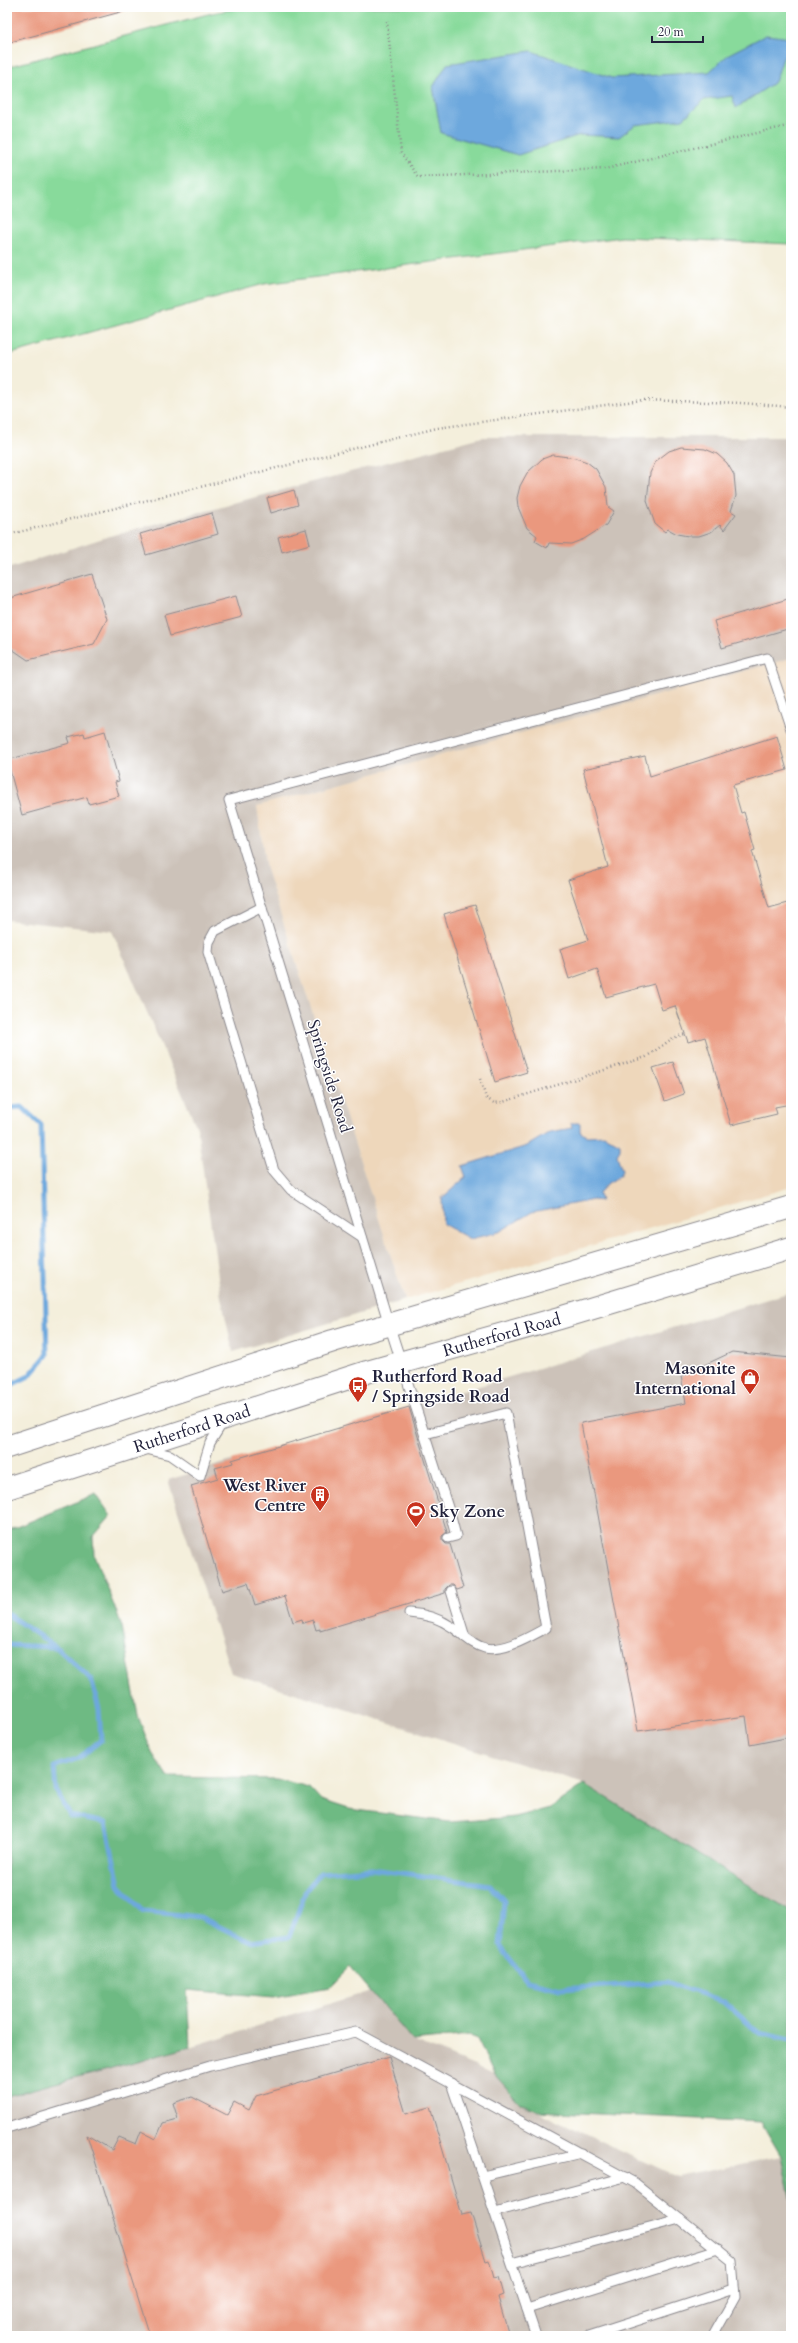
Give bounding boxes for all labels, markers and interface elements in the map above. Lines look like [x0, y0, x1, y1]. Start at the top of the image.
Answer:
scale bar [652, 18, 703, 44]
text: 20 m [658, 24, 685, 40]
street label: Springside Road [301, 1017, 358, 1135]
street label: Rutherford Road [440, 1307, 563, 1362]
place label: Masonite International [634, 1357, 736, 1400]
place label: Rutherford Road / Springside Road [372, 1365, 510, 1408]
shop icon: Masonite International [739, 1367, 761, 1395]
bus stop icon: Rutherford Road / Springside Road [347, 1375, 369, 1403]
street label: Rutherford Road [130, 1399, 253, 1459]
place label: West River Centre [222, 1474, 306, 1517]
building icon: West River Centre [309, 1484, 331, 1512]
sports icon: Sky Zone [405, 1500, 427, 1528]
place label: Sky Zone [430, 1500, 505, 1523]

